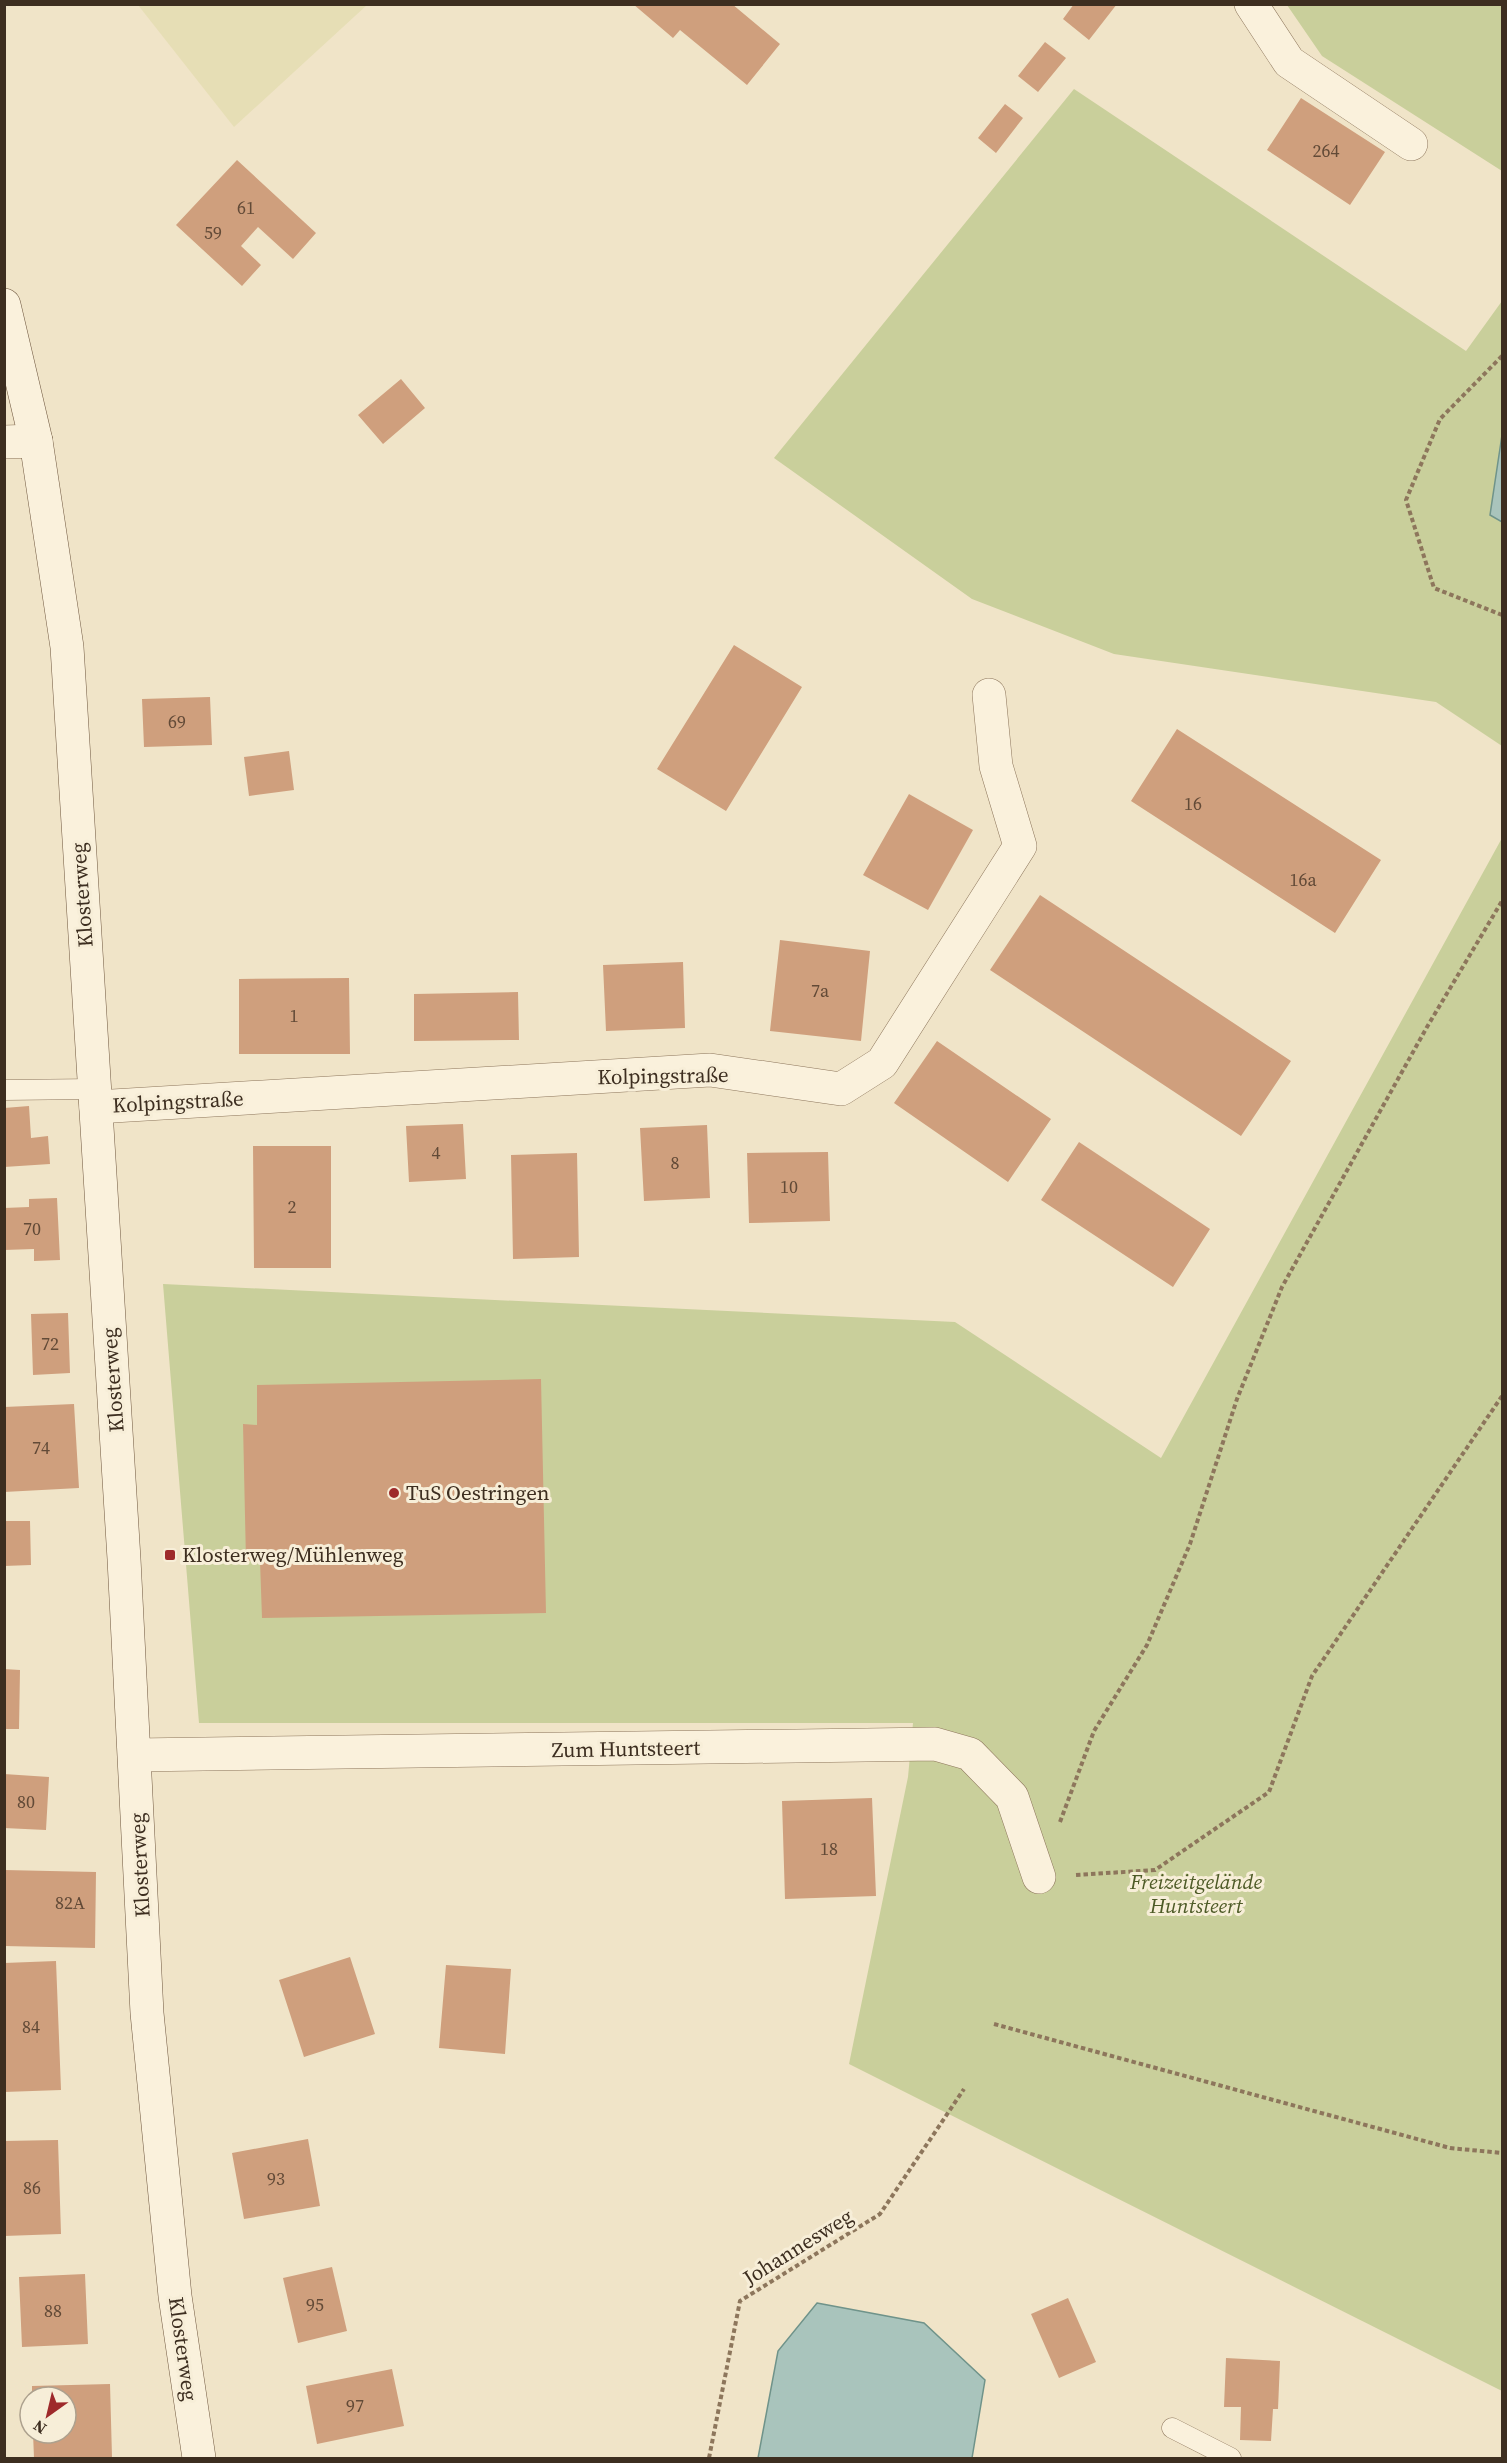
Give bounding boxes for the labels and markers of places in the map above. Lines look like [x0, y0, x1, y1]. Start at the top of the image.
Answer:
place label: TuS Oestringen [406, 1478, 550, 1507]
marker: TuS Oestringen [387, 1486, 401, 1500]
place label: Klosterweg/Mühlenweg [182, 1540, 404, 1569]
marker: Klosterweg/Mühlenweg [163, 1548, 177, 1562]

